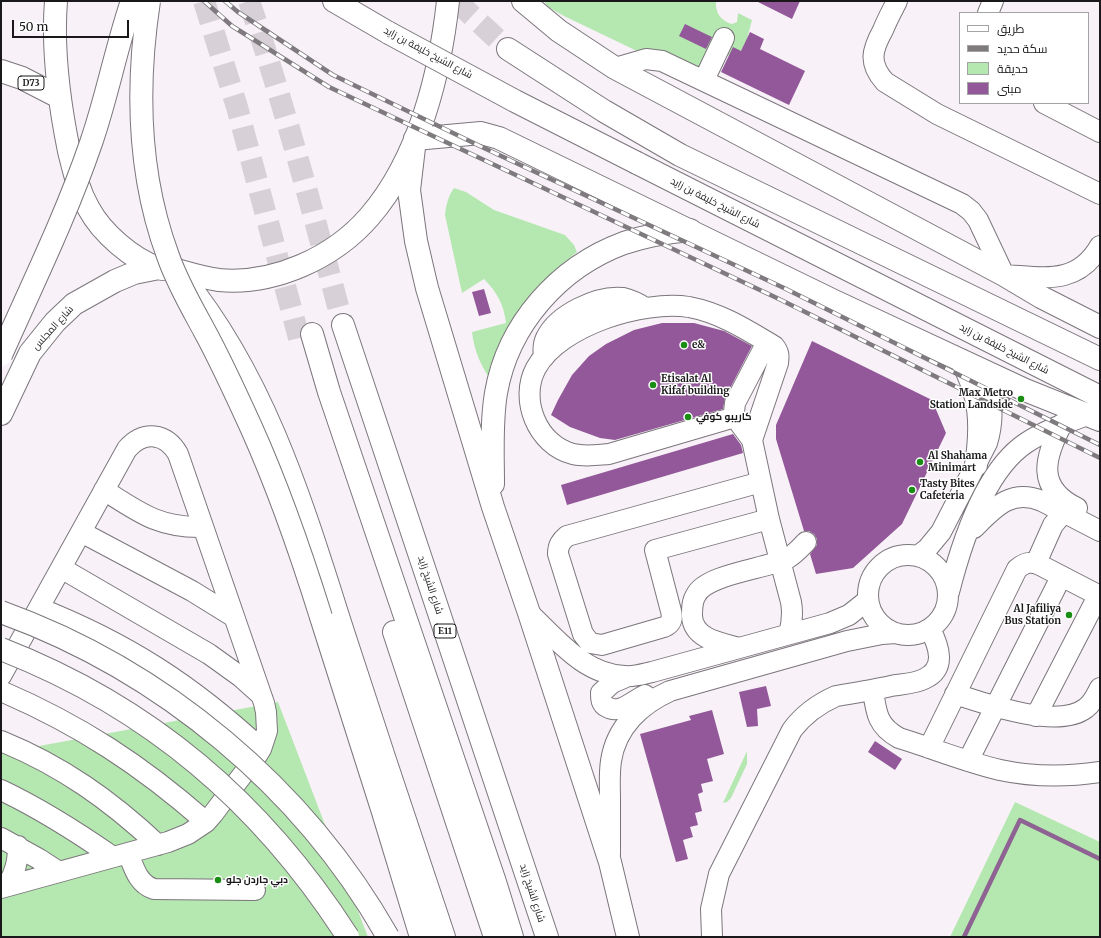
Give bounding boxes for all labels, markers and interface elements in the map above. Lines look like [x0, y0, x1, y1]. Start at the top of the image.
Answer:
scale bar [14, 12, 131, 38]
legend [959, 12, 1089, 104]
text: 50 m [19, 19, 48, 34]
text: طريق [997, 21, 1024, 36]
street label: شارع الشيخ خليفة بن زايد [382, 25, 474, 81]
text: سكة حديد [997, 41, 1047, 56]
text: حديقة [997, 61, 1028, 76]
road number: D73 [18, 76, 44, 90]
text: مبنى [997, 81, 1022, 96]
street label: شارع الشيخ خليفة بن زايد [668, 175, 762, 231]
street label: شارع المجلس [30, 303, 76, 353]
street label: شارع الشيخ خليفة بن زايد [957, 321, 1051, 377]
place label: e& [692, 339, 705, 351]
marker: e& [679, 340, 689, 350]
place label: Etisalat Al Kifaf building [661, 373, 729, 396]
marker: Etisalat Al Kifaf building [648, 380, 658, 390]
place label: Max Metro Station Landside [930, 387, 1013, 410]
marker: Max Metro Station Landside [1016, 394, 1026, 404]
place label: كاريبو كوفي [696, 411, 752, 423]
marker: كاريبو كوفي [683, 412, 693, 422]
place label: Al Shahama Minimart [928, 450, 987, 474]
marker: Al Shahama Minimart [915, 457, 925, 467]
place label: Tasty Bites Cafeteria [920, 478, 975, 502]
marker: Tasty Bites Cafeteria [907, 485, 917, 495]
street label: شارع الشيخ زايد [415, 554, 445, 616]
place label: Al Jafiliya Bus Station [1004, 603, 1061, 626]
marker: Al Jafiliya Bus Station [1064, 610, 1074, 620]
road number: E11 [434, 624, 456, 638]
street label: شارع الشيخ زايد [517, 862, 547, 924]
place label: دبي جاردن جلو [226, 874, 288, 886]
marker: دبي جاردن جلو [213, 875, 223, 885]

